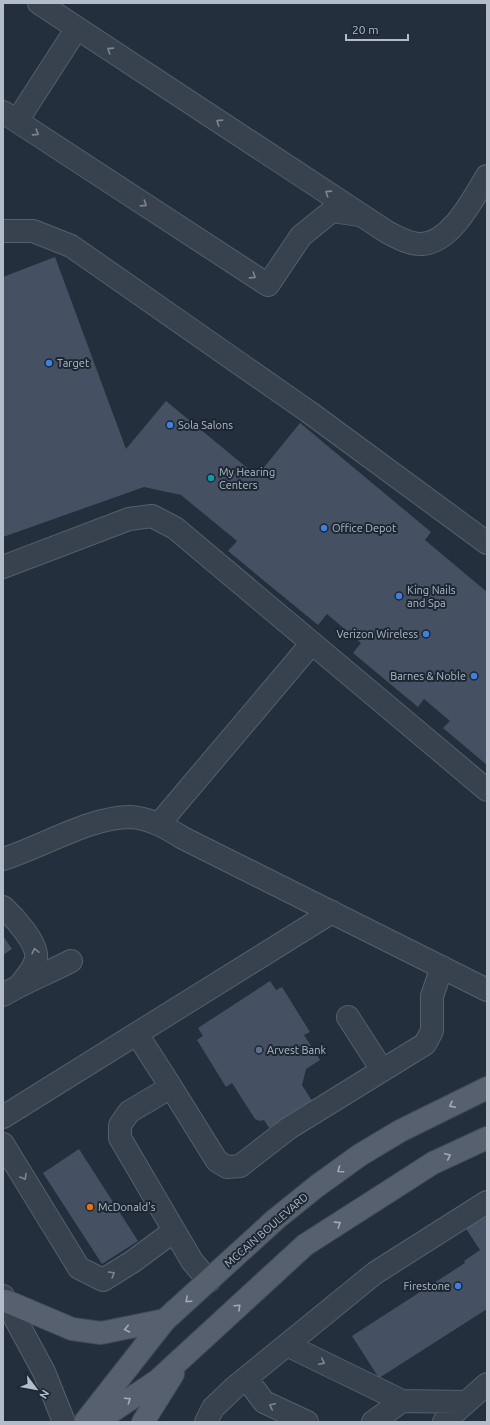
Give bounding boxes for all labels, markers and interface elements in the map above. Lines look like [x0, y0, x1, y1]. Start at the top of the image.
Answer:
scale bar [346, 16, 408, 42]
text: 20 m [352, 23, 379, 36]
one-way arrow [108, 48, 115, 55]
one-way arrow [216, 119, 223, 127]
one-way arrow [31, 128, 38, 135]
one-way arrow [325, 191, 332, 198]
one-way arrow [140, 200, 147, 207]
one-way arrow [249, 271, 256, 279]
place label: Target [57, 357, 90, 369]
marker: Target [44, 358, 54, 368]
place label: Sola Salons [178, 419, 233, 431]
marker: Sola Salons [165, 420, 175, 430]
place label: My Hearing Centers [219, 466, 275, 491]
marker: My Hearing Centers [206, 473, 216, 483]
place label: Office Depot [332, 522, 397, 534]
marker: Office Depot [319, 523, 329, 533]
place label: King Nails and Spa [407, 584, 456, 609]
marker: King Nails and Spa [394, 591, 404, 601]
place label: Verizon Wireless [337, 628, 418, 640]
marker: Verizon Wireless [421, 629, 431, 639]
place label: Barnes & Noble [390, 670, 466, 682]
marker: Barnes & Noble [469, 671, 479, 681]
one-way arrow [31, 947, 39, 954]
place label: Arvest Bank [267, 1044, 327, 1056]
marker: Arvest Bank [254, 1045, 264, 1055]
one-way arrow [449, 1100, 456, 1108]
one-way arrow [444, 1153, 451, 1161]
one-way arrow [337, 1165, 344, 1172]
one-way arrow [19, 1173, 27, 1180]
street label: MCCAIN BOULEVARD [222, 1190, 310, 1269]
place label: McDonald's [98, 1201, 156, 1213]
marker: McDonald's [85, 1202, 95, 1212]
one-way arrow [333, 1222, 340, 1229]
one-way arrow [108, 1272, 115, 1279]
place label: Firestone [403, 1280, 450, 1292]
marker: Firestone [453, 1281, 463, 1291]
one-way arrow [185, 1295, 193, 1303]
one-way arrow [233, 1304, 241, 1312]
one-way arrow [124, 1324, 130, 1332]
one-way arrow [317, 1357, 325, 1365]
north arrow [16, 1369, 56, 1409]
text: N [37, 1388, 52, 1401]
one-way arrow [124, 1398, 131, 1405]
one-way arrow [269, 1403, 276, 1411]

